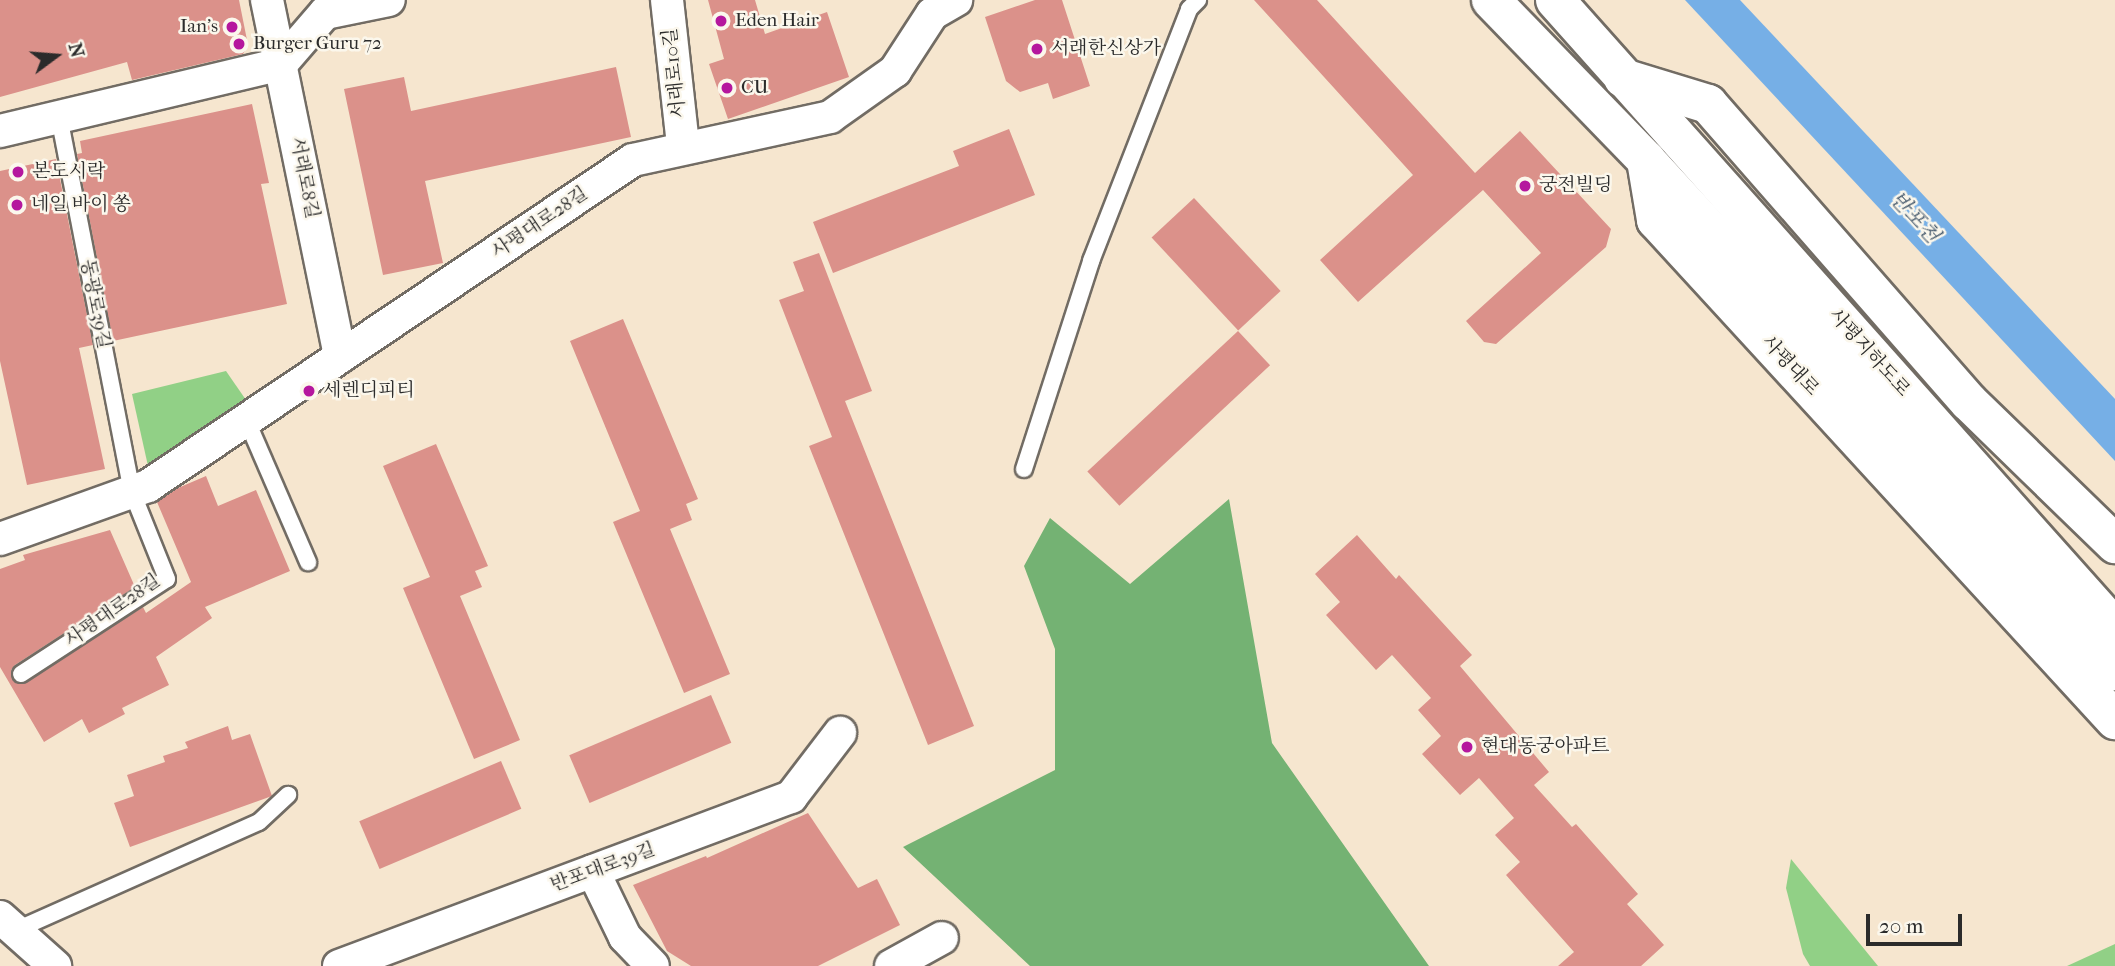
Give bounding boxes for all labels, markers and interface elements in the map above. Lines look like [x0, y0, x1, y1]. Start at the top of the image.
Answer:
place label: Eden Hair [735, 10, 819, 32]
marker: Eden Hair [713, 13, 729, 29]
place label: Ian's [180, 16, 218, 38]
marker: Ian's [224, 19, 240, 35]
north arrow [21, 21, 91, 91]
street label: 서래로10길 [659, 27, 691, 119]
place label: Burger Guru 72 [253, 33, 382, 55]
marker: Burger Guru 72 [231, 36, 247, 52]
place label: 서래한신상가 [1051, 38, 1161, 60]
text: N [64, 40, 89, 60]
marker: 서래한신상가 [1029, 41, 1045, 57]
place label: CU [741, 77, 769, 99]
marker: CU [719, 80, 735, 96]
street label: 서래로8길 [285, 135, 323, 221]
place label: 본도시락 [32, 161, 105, 183]
marker: 본도시락 [10, 164, 26, 180]
place label: 궁전빌딩 [1539, 175, 1612, 197]
marker: 궁전빌딩 [1517, 178, 1533, 194]
street label: 사평대로28길 [488, 182, 592, 264]
water label: 반포천 [1885, 186, 1945, 248]
place label: 네일 바이 쏭 [31, 194, 131, 216]
marker: 네일 바이 쏭 [9, 197, 25, 213]
street label: 동광로39길 [75, 257, 115, 351]
street label: 사평지하도로 [1824, 304, 1914, 402]
street label: 사평대로 [1757, 331, 1823, 401]
place label: 세렌디피티 [323, 380, 415, 402]
marker: 세렌디피티 [301, 383, 317, 399]
street label: 사평대로28길 [61, 570, 165, 652]
place label: 현대동궁아파트 [1481, 736, 1609, 758]
marker: 현대동궁아파트 [1459, 739, 1475, 755]
street label: 반포대로39길 [548, 839, 658, 897]
scale bar [1870, 900, 1966, 944]
text: 20 m [1879, 914, 1923, 938]

